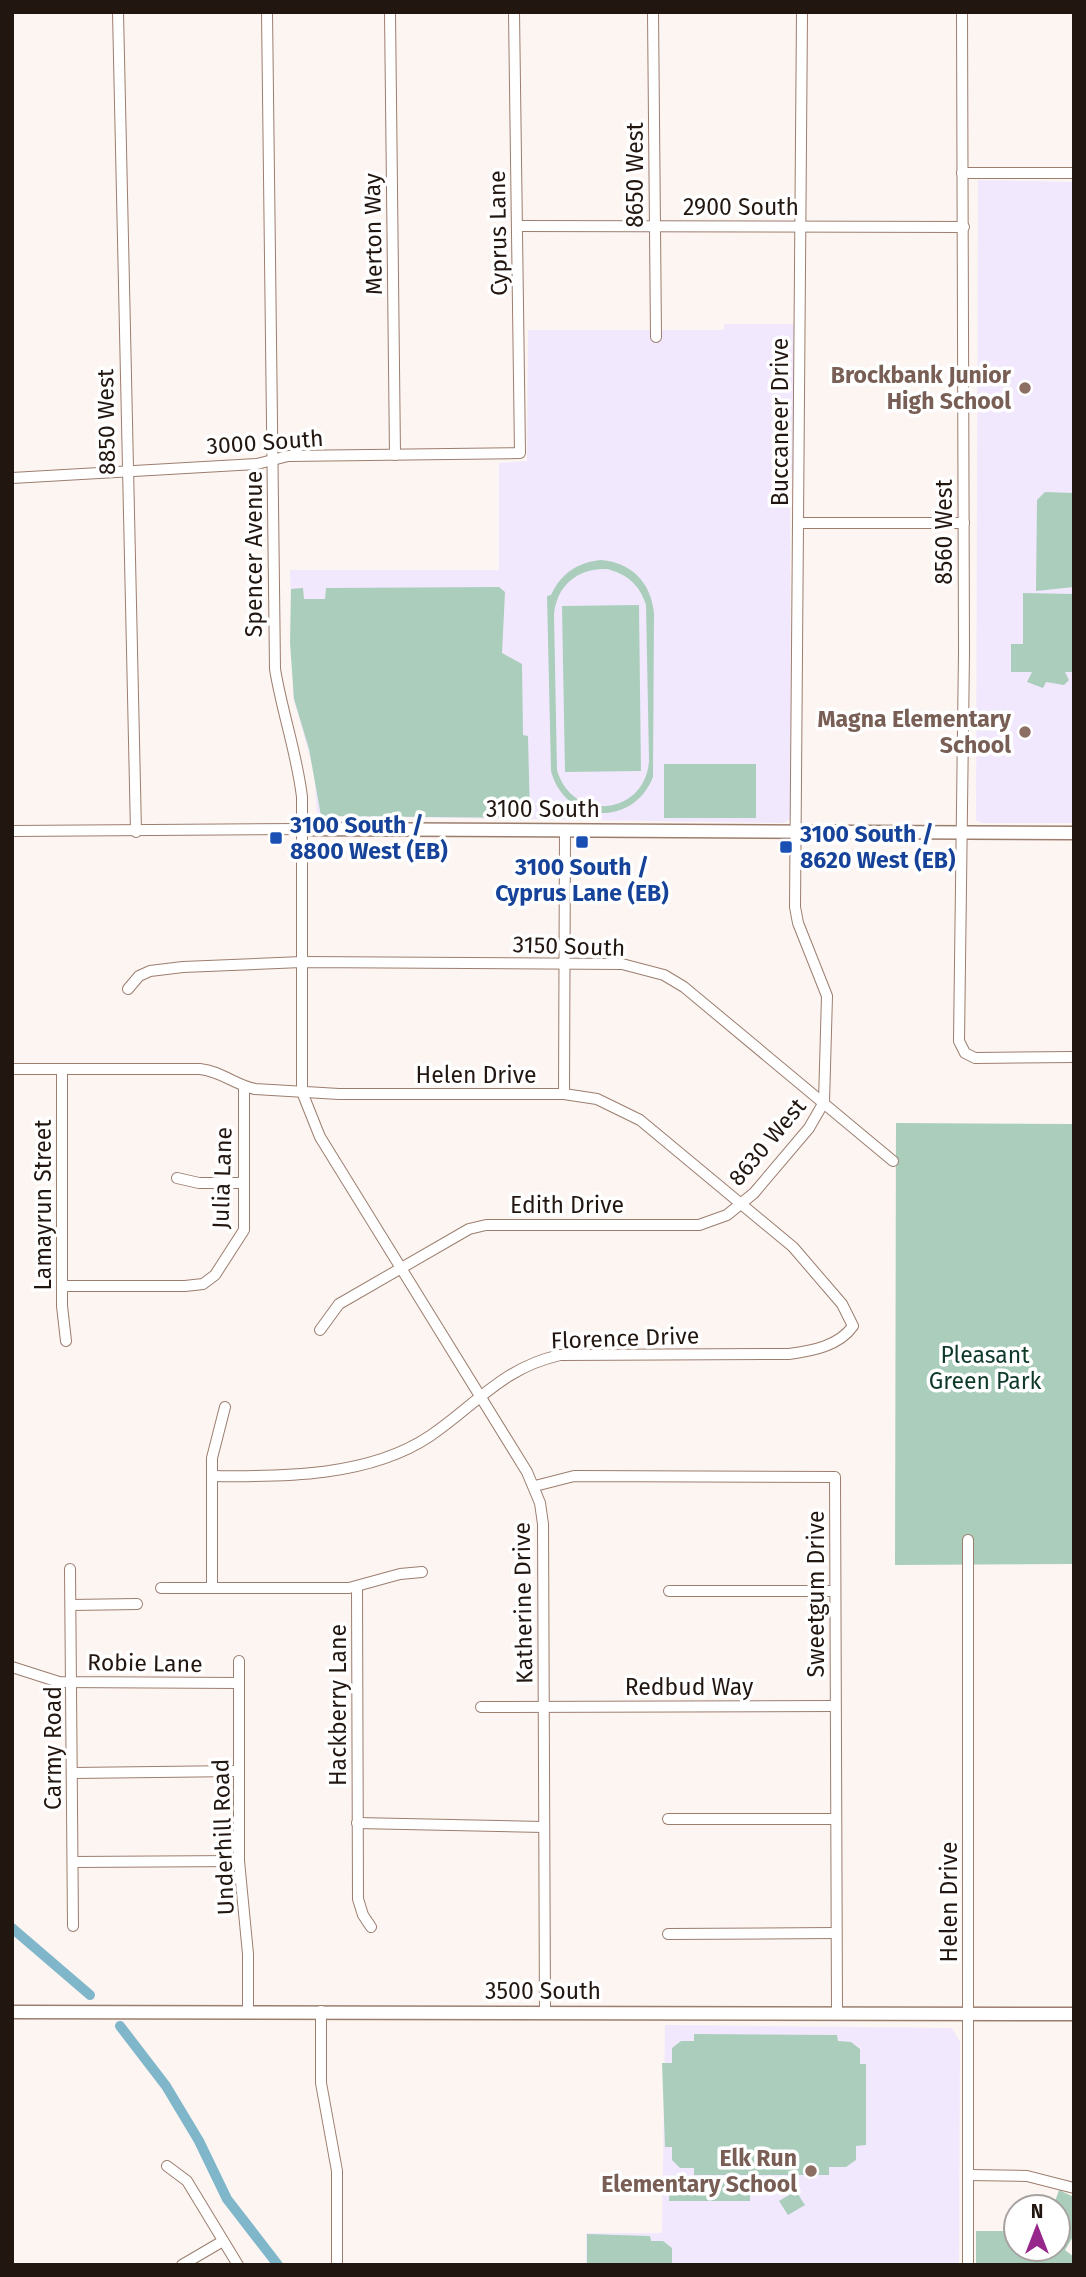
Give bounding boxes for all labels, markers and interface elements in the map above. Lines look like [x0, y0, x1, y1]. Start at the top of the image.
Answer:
street label: 8650 West [621, 121, 649, 228]
street label: Cyprus Lane [483, 170, 513, 296]
street label: Merton Way [358, 172, 388, 295]
street label: 2900 South [683, 193, 799, 221]
street label: Buccaneer Drive [766, 338, 794, 506]
place label: Brockbank Junior High School [831, 361, 1012, 415]
street label: 8850 West [91, 368, 121, 475]
marker: Brockbank Junior High School [1017, 380, 1033, 396]
street label: 3000 South [206, 424, 324, 460]
street label: Spencer Avenue [240, 471, 268, 637]
street label: 8560 West [930, 478, 958, 585]
place label: Magna Elementary School [818, 705, 1012, 759]
marker: Magna Elementary School [1017, 724, 1033, 740]
street label: 3100 South [486, 795, 600, 823]
place label: 3100 South / 8800 West (EB) [289, 811, 448, 865]
place label: 3100 South / 8620 West (EB) [799, 820, 956, 874]
marker: 3100 South / 8800 West (EB) [268, 830, 284, 846]
marker: 3100 South / Cyprus Lane (EB) [574, 834, 590, 850]
marker: 3100 South / 8620 West (EB) [778, 839, 794, 855]
place label: 3100 South / Cyprus Lane (EB) [495, 853, 669, 907]
street label: 3150 South [512, 930, 626, 962]
street label: Helen Drive [416, 1061, 536, 1089]
street label: 8630 West [722, 1092, 812, 1191]
street label: Lamayrun Street [29, 1119, 57, 1291]
street label: Julia Lane [206, 1127, 238, 1229]
street label: Edith Drive [510, 1191, 624, 1219]
street label: Florence Drive [550, 1321, 700, 1355]
park label: Pleasant Green Park [929, 1341, 1042, 1395]
street label: Sweetgum Drive [802, 1511, 830, 1677]
street label: Katherine Drive [508, 1522, 538, 1684]
street label: Hackberry Lane [324, 1624, 352, 1786]
street label: Robie Lane [87, 1648, 203, 1678]
street label: Redbud Way [625, 1673, 754, 1701]
street label: Carmy Road [39, 1686, 67, 1810]
street label: Underhill Road [206, 1758, 240, 1916]
street label: Helen Drive [935, 1842, 963, 1962]
street label: 3500 South [485, 1977, 601, 2005]
place label: Elk Run Elementary School [601, 2144, 797, 2198]
marker: Elk Run Elementary School [803, 2163, 819, 2179]
north arrow [1002, 2193, 1072, 2263]
text: N [1031, 2200, 1043, 2223]

